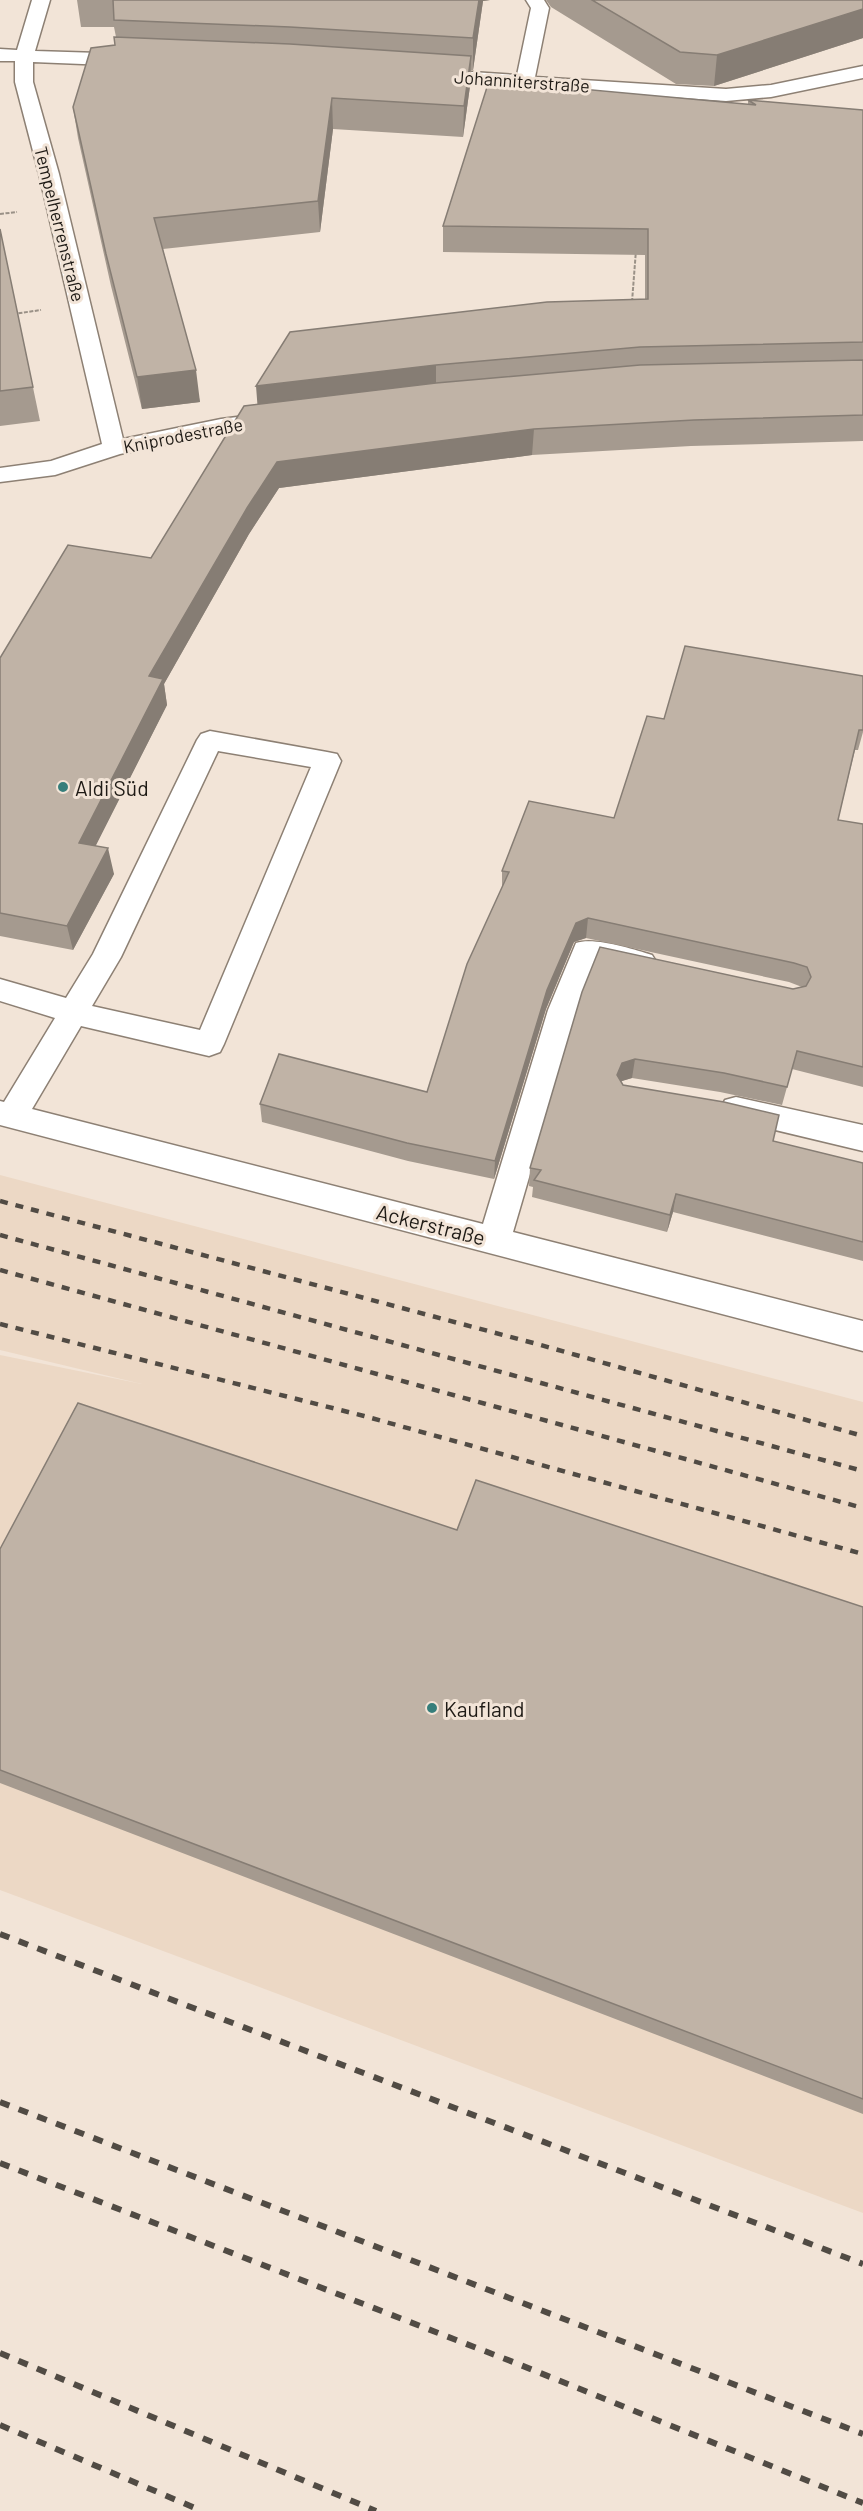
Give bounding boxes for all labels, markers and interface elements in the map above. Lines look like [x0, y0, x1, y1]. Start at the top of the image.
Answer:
street label: Johanniterstraße [453, 65, 591, 97]
street label: Tempelherrenstraße [30, 144, 90, 304]
street label: Kniprodestraße [121, 413, 245, 457]
place label: Aldi Süd [75, 775, 149, 800]
marker: Aldi Süd [56, 780, 70, 794]
street label: Ackerstraße [374, 1198, 488, 1250]
place label: Kaufland [444, 1696, 525, 1721]
marker: Kaufland [425, 1701, 439, 1715]

